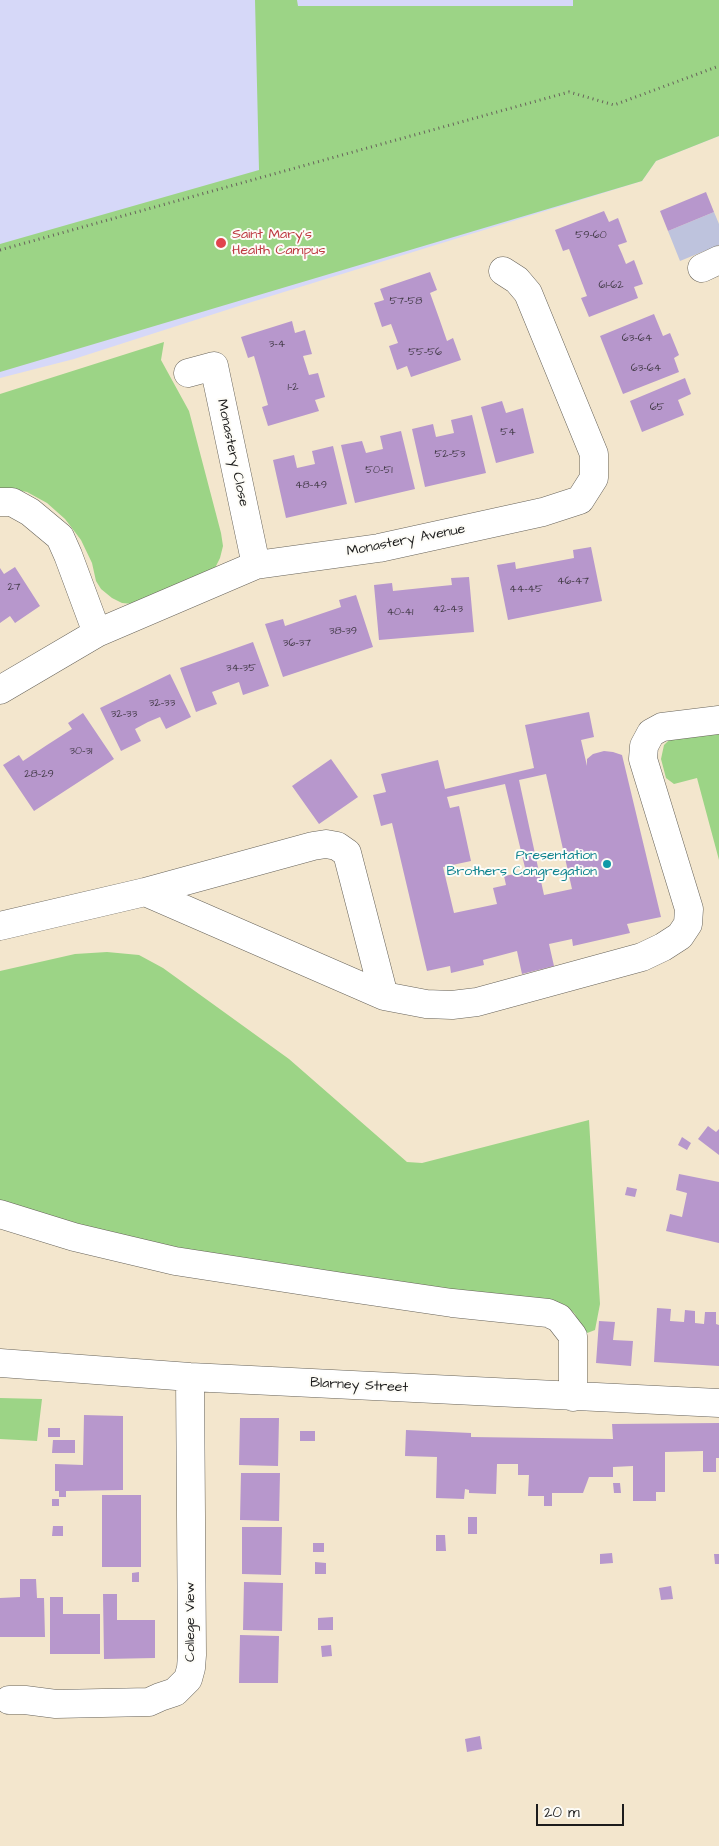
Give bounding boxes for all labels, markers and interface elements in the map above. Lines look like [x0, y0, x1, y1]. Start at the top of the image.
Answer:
place label: Saint Mary's Health Campus [232, 227, 325, 260]
house number: 59-60 [575, 229, 607, 243]
marker: Saint Mary's Health Campus [214, 236, 228, 250]
house number: 61-62 [599, 279, 623, 293]
house number: 57-58 [390, 295, 422, 309]
house number: 63-64 [622, 332, 652, 346]
house number: 3-4 [269, 338, 285, 352]
house number: 55-56 [408, 346, 442, 360]
house number: 63-64 [631, 362, 661, 376]
house number: 1-2 [287, 381, 299, 395]
street label: Monastery Close [212, 398, 252, 508]
house number: 65 [650, 401, 664, 415]
house number: 54 [500, 426, 516, 440]
house number: 52-53 [435, 448, 465, 462]
house number: 50-51 [365, 464, 393, 478]
house number: 48-49 [295, 479, 327, 493]
street label: Monastery Avenue [345, 521, 467, 561]
house number: 46-47 [557, 575, 589, 589]
house number: 27 [7, 581, 21, 595]
house number: 44-45 [509, 583, 543, 597]
house number: 42-43 [433, 603, 463, 617]
house number: 40-41 [387, 606, 413, 620]
house number: 38-39 [329, 625, 357, 639]
house number: 36-37 [283, 637, 311, 651]
house number: 34-35 [226, 662, 256, 676]
house number: 32-33 [149, 697, 175, 711]
house number: 32-33 [111, 708, 137, 722]
house number: 30-31 [70, 745, 92, 759]
house number: 28-29 [24, 768, 54, 782]
place label: Presentation Brothers Congregation [447, 848, 597, 880]
marker: Presentation Brothers Congregation [601, 858, 613, 870]
street label: Blarney Street [310, 1375, 408, 1397]
street label: College View [183, 1582, 199, 1662]
scale bar [539, 1794, 626, 1826]
text: 20 m [544, 1802, 580, 1823]

